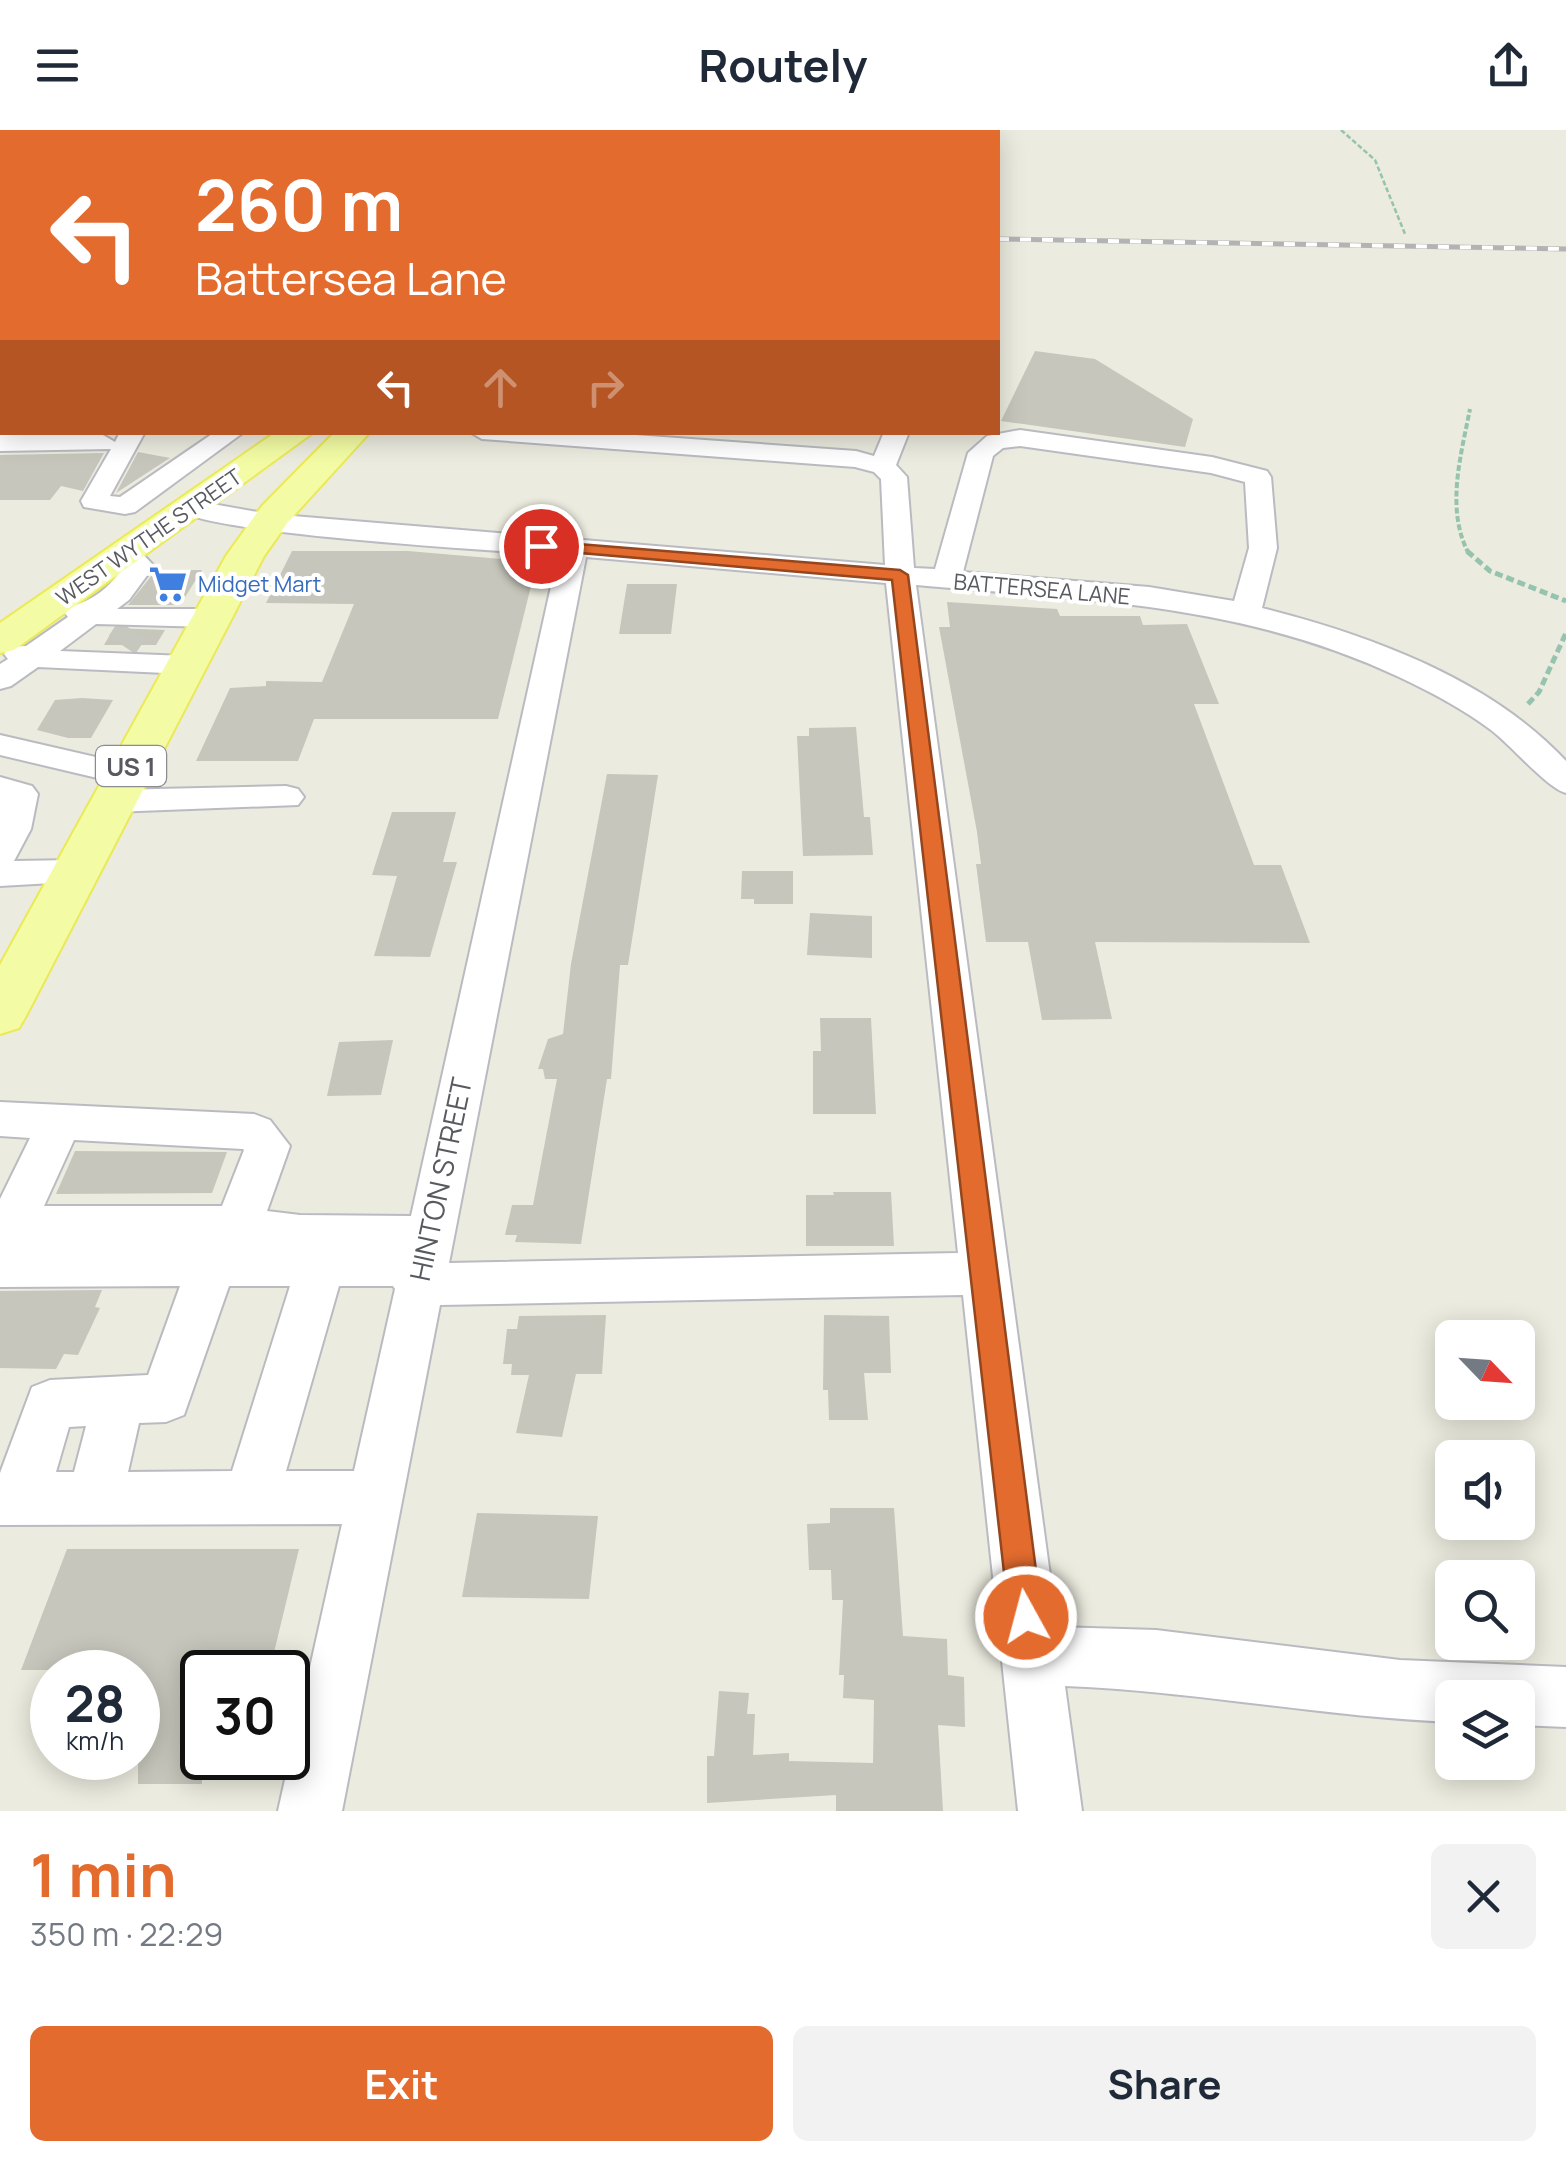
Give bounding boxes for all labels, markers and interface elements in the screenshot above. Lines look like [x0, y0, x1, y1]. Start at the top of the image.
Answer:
text: Routely [699, 34, 867, 96]
icon: menu [30, 38, 85, 93]
icon: share [1481, 38, 1536, 93]
text: 260 m [195, 156, 403, 252]
icon: left [30, 170, 160, 300]
text: Battersea Lane [195, 247, 507, 309]
icon: left [368, 360, 423, 415]
icon: ahead [473, 360, 528, 415]
icon: right [578, 360, 633, 415]
street label: WEST WYTHE STREET [50, 462, 248, 612]
pin [499, 504, 584, 589]
icon: arrive [514, 519, 569, 574]
supermarket icon: Midget Mart [147, 563, 189, 605]
street label: BATTERSEA LANE [952, 566, 1132, 612]
place label: Midget Mart [198, 569, 321, 599]
road number: US 1 [96, 746, 166, 786]
street label: HINTON STREET [400, 1074, 480, 1284]
north arrow [1435, 1320, 1535, 1420]
map controls [1435, 1320, 1535, 1780]
button: sound [1435, 1440, 1535, 1540]
button: search [1435, 1560, 1535, 1660]
position arrow [974, 1565, 1078, 1669]
speed limit sign: 30 [180, 1650, 310, 1780]
text: 28 [65, 1669, 125, 1737]
button: layers [1435, 1680, 1535, 1780]
text: km/h [66, 1723, 124, 1758]
text: 1 min [30, 1833, 177, 1915]
button: close [1431, 1844, 1536, 1949]
text: 350 m · 22:29 [30, 1912, 223, 1956]
button: Exit [30, 2026, 773, 2141]
button: Share [793, 2026, 1536, 2141]

